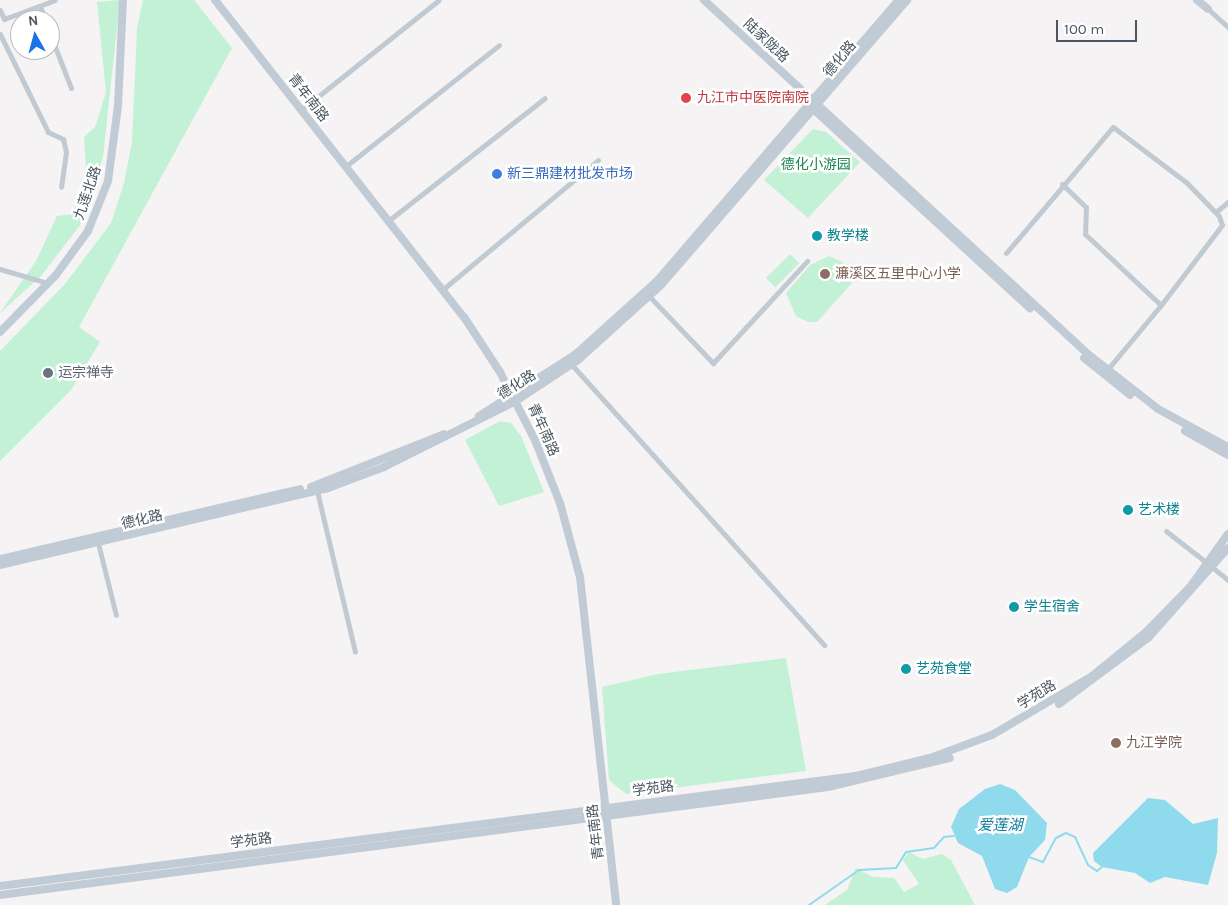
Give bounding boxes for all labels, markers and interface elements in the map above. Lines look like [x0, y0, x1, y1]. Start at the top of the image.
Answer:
north arrow [10, 10, 60, 60]
scale bar [1058, 10, 1139, 42]
text: N [27, 12, 39, 30]
street label: 陆家陇路 [740, 16, 792, 66]
text: 100 m [1064, 20, 1104, 38]
street label: 德化路 [820, 38, 860, 80]
street label: 青年南路 [284, 71, 332, 125]
place label: 九江市中医院南院 [697, 90, 809, 106]
marker: 九江市中医院南院 [679, 91, 693, 105]
park label: 德化小游园 [781, 157, 851, 173]
street label: 九莲北路 [71, 164, 105, 222]
place label: 新三鼎建材批发市场 [507, 166, 633, 182]
marker: 新三鼎建材批发市场 [491, 168, 503, 180]
place label: 教学楼 [827, 228, 869, 244]
marker: 教学楼 [811, 230, 823, 242]
place label: 濂溪区五里中心小学 [835, 266, 961, 282]
marker: 濂溪区五里中心小学 [819, 268, 831, 280]
place label: 运宗禅寺 [58, 365, 114, 381]
marker: 运宗禅寺 [42, 367, 54, 379]
street label: 德化路 [495, 367, 539, 403]
street label: 青年南路 [524, 401, 562, 459]
place label: 艺术楼 [1138, 502, 1180, 518]
marker: 艺术楼 [1122, 504, 1134, 516]
street label: 德化路 [120, 507, 164, 533]
place label: 学生宿舍 [1024, 599, 1080, 615]
marker: 学生宿舍 [1008, 601, 1020, 613]
place label: 艺苑食堂 [916, 661, 972, 677]
marker: 艺苑食堂 [900, 663, 912, 675]
street label: 学苑路 [1015, 677, 1059, 713]
place label: 九江学院 [1126, 735, 1182, 751]
marker: 九江学院 [1110, 737, 1122, 749]
street label: 学苑路 [631, 778, 675, 800]
street label: 青年南路 [584, 803, 608, 861]
water label: 爱莲湖 [978, 817, 1022, 835]
street label: 学苑路 [229, 830, 273, 852]

